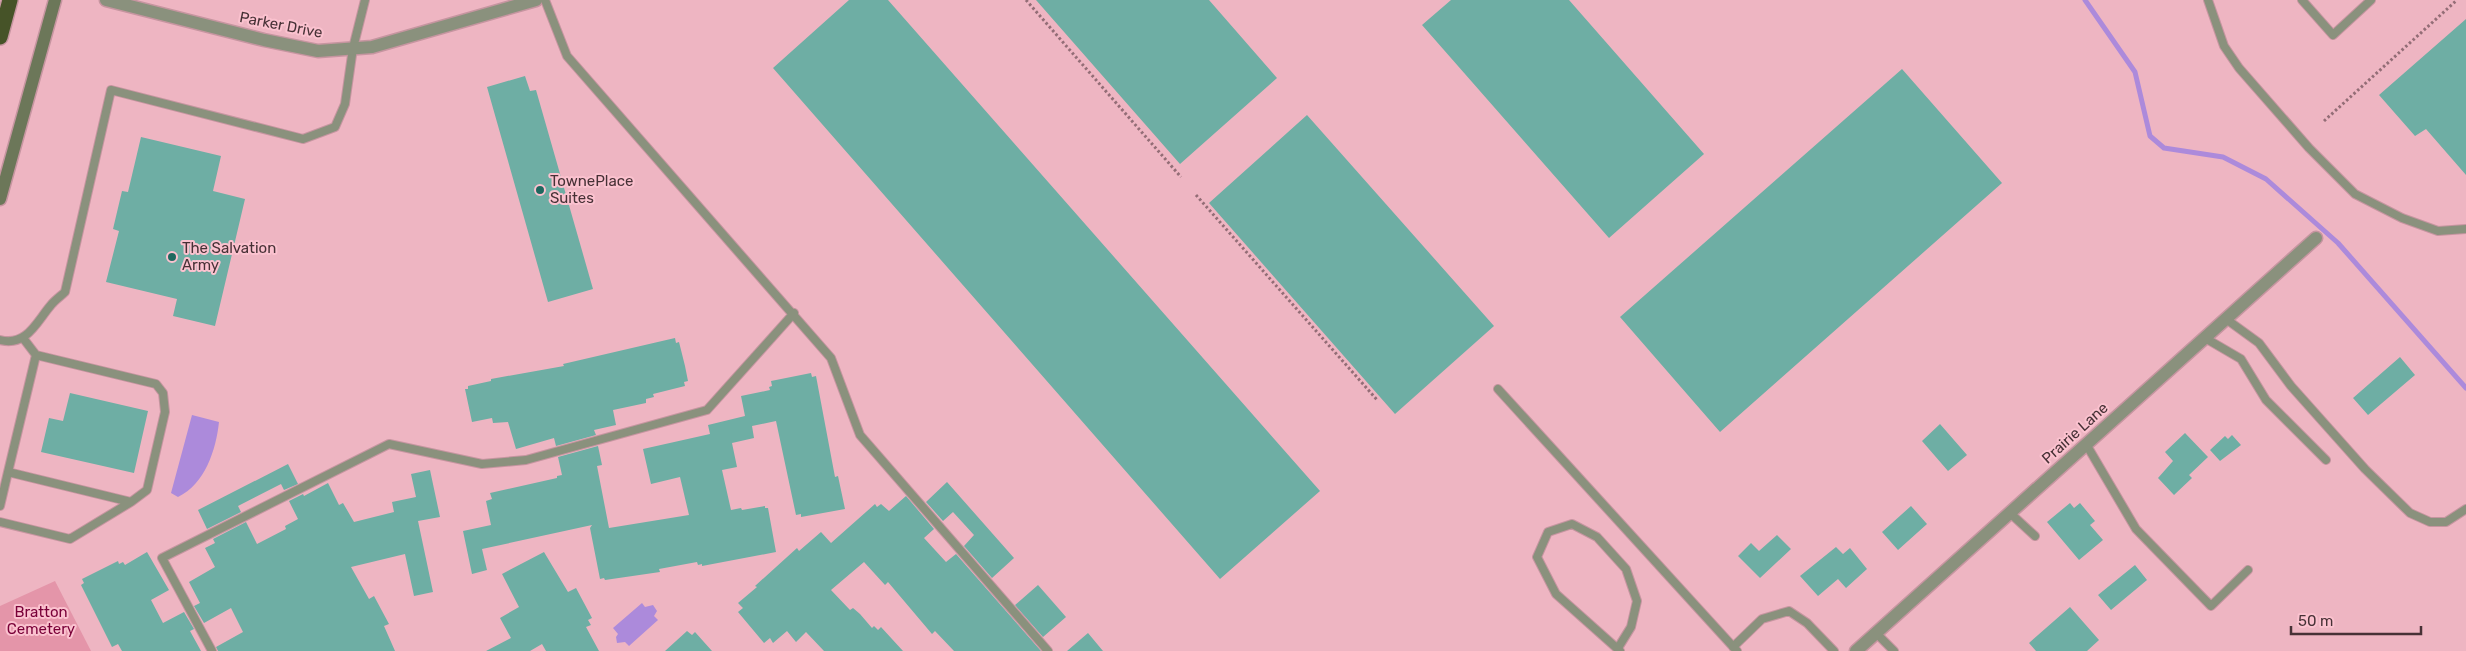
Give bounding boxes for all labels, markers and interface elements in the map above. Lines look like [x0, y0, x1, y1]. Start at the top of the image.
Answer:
street label: Parker Drive [238, 8, 324, 42]
place label: TownePlace Suites [550, 172, 633, 207]
marker: TownePlace Suites [534, 184, 546, 196]
place label: The Salvation Army [182, 239, 276, 274]
marker: The Salvation Army [166, 251, 178, 263]
street label: Prairie Lane [2038, 399, 2112, 467]
park label: Bratton Cemetery [7, 603, 75, 638]
scale bar [2291, 604, 2421, 636]
text: 50 m [2298, 612, 2333, 630]

